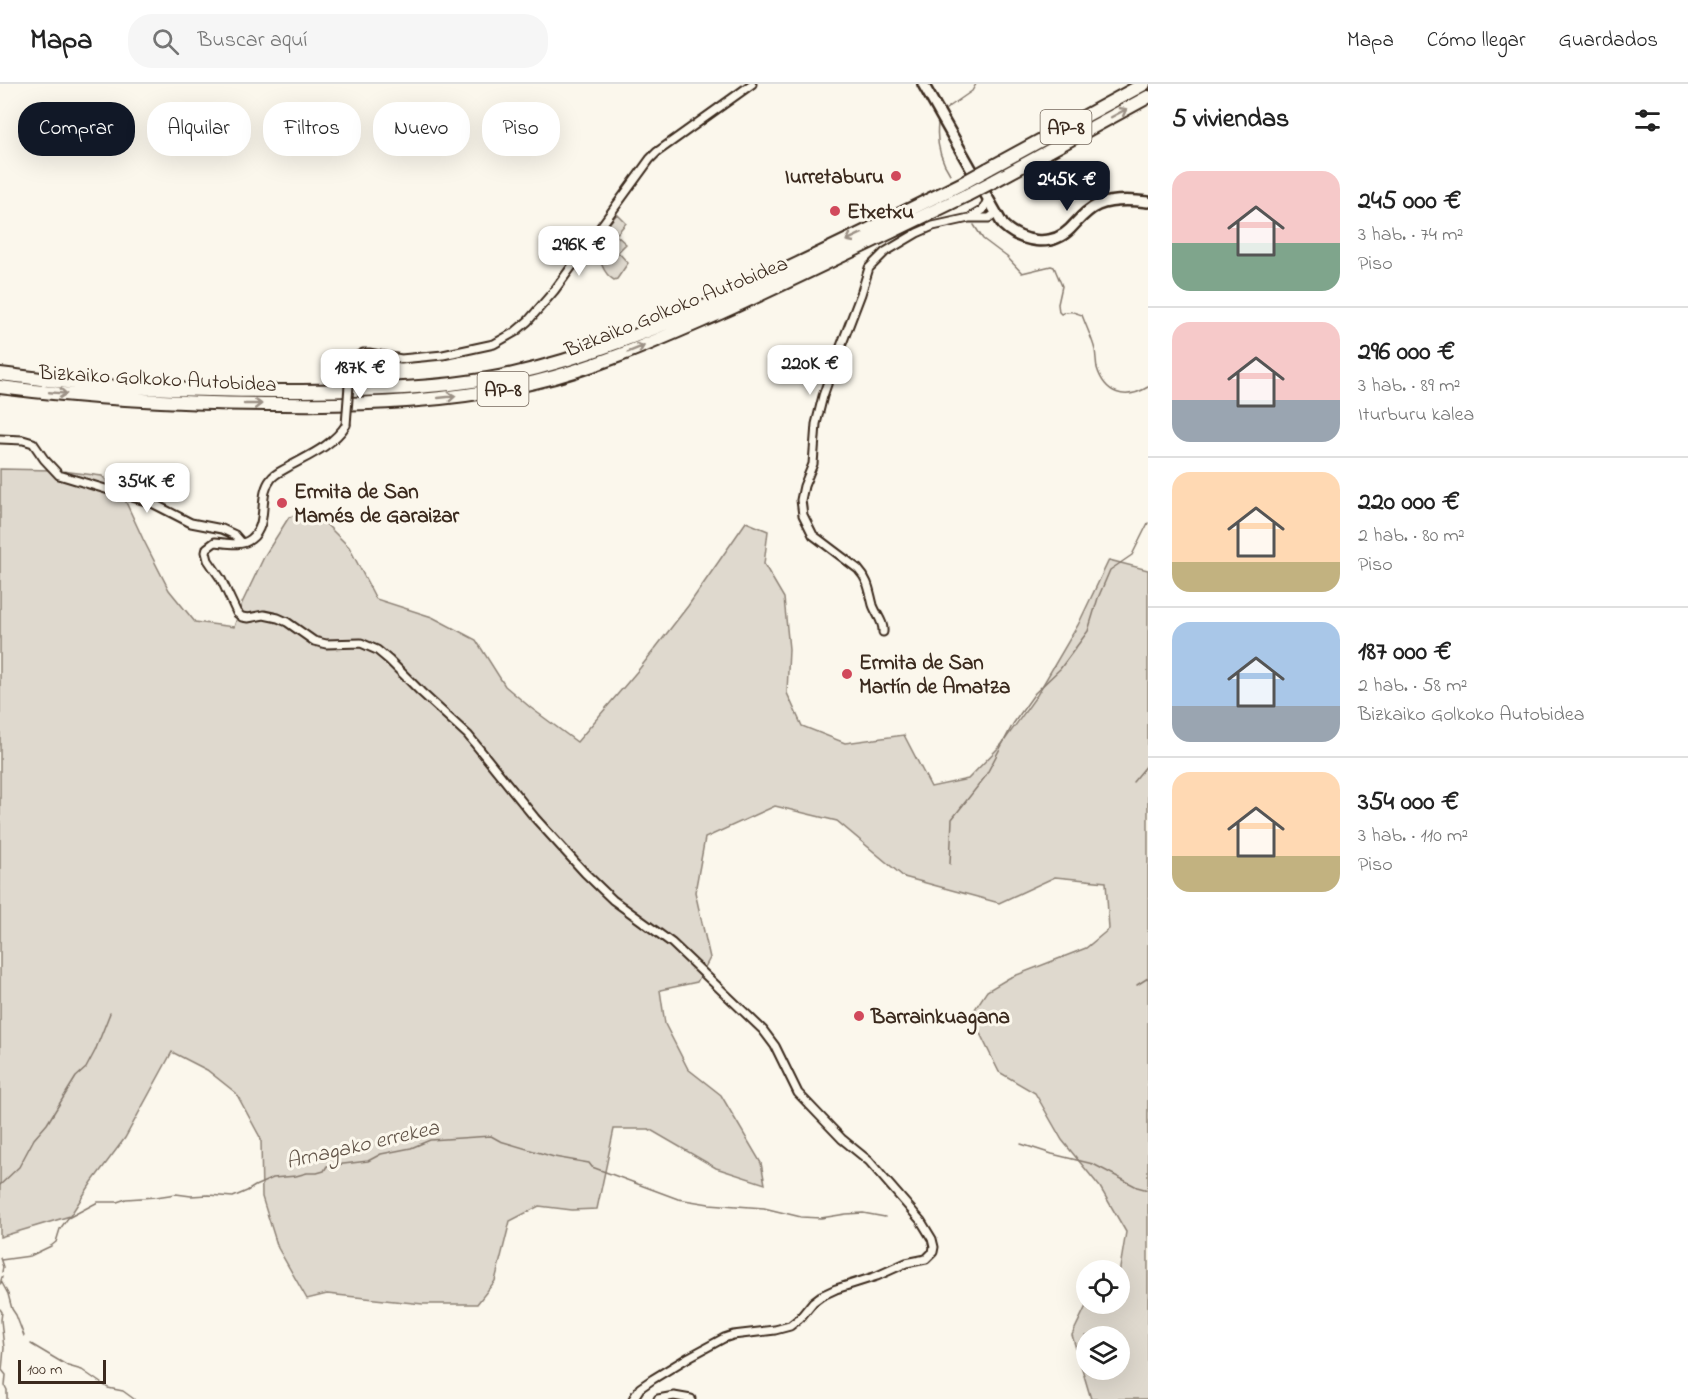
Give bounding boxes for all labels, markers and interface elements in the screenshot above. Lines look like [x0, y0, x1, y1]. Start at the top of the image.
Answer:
search box [128, 14, 548, 68]
text: Mapa [30, 21, 92, 62]
icon: search [149, 25, 182, 58]
text: Buscar aquí [197, 25, 307, 57]
text: Mapa [1347, 26, 1394, 56]
text: Cómo llegar [1427, 26, 1525, 56]
text: Guardados [1558, 26, 1658, 56]
text: 5 viviendas [1172, 101, 1289, 139]
chip: Comprar [18, 102, 135, 156]
chip: Alquilar [147, 102, 251, 156]
chip: Filtros [263, 102, 361, 156]
chip: Nuevo [373, 102, 470, 156]
chip: Piso [482, 102, 560, 156]
icon: filters [1631, 104, 1664, 137]
one-way arrow [1110, 107, 1127, 119]
road number: AP-8 [1040, 110, 1092, 144]
pin: 245K € [1018, 161, 1116, 212]
place label: Iurretaburu [785, 163, 884, 193]
text: 245K € [1038, 166, 1096, 195]
marker: Iurretaburu [889, 169, 903, 183]
text: 245 000 € [1358, 183, 1461, 221]
icon: home [1220, 195, 1292, 267]
place label: Etxetxu [847, 198, 914, 228]
marker: Etxetxu [828, 204, 842, 218]
text: 3 hab. · 74 m² [1358, 221, 1463, 250]
pin: 296K € [530, 226, 628, 277]
text: 296K € [552, 231, 606, 260]
one-way arrow [846, 232, 864, 244]
street label: Bizkaiko Golkoko Autobidea [560, 249, 793, 367]
text: Piso [1358, 250, 1393, 279]
text: 296 000 € [1358, 334, 1455, 372]
one-way arrow [626, 342, 644, 353]
pin: 220K € [761, 345, 859, 396]
icon: home [1220, 346, 1292, 418]
pin: 187K € [311, 349, 409, 400]
text: 220K € [781, 350, 839, 379]
text: 187K € [335, 354, 385, 383]
street label: Bizkaiko Golkoko Autobidea [37, 359, 277, 401]
road number: AP-8 [478, 372, 528, 406]
text: 3 hab. · 89 m² [1358, 372, 1460, 401]
one-way arrow [48, 388, 68, 399]
one-way arrow [437, 391, 457, 402]
one-way arrow [242, 398, 262, 410]
text: Iturburu kalea [1358, 401, 1474, 430]
pin: 354K € [98, 463, 196, 514]
text: 354K € [119, 468, 175, 497]
place label: Ermita de San Mamés de Garaizar [294, 478, 459, 532]
text: 220 000 € [1358, 484, 1460, 522]
marker: Ermita de San Mamés de Garaizar [275, 496, 289, 510]
icon: home [1220, 496, 1292, 568]
text: 2 hab. · 80 m² [1358, 522, 1465, 551]
text: Piso [1358, 551, 1393, 580]
text: 187 000 € [1358, 634, 1452, 672]
icon: home [1220, 646, 1292, 718]
place label: Ermita de San Martín de Amatza [859, 649, 1010, 703]
marker: Ermita de San Martín de Amatza [840, 667, 854, 681]
text: 2 hab. · 58 m² [1358, 672, 1468, 701]
text: Bizkaiko Golkoko Autobidea [1358, 701, 1585, 730]
text: 354 000 € [1358, 784, 1459, 822]
icon: home [1220, 796, 1292, 868]
text: 3 hab. · 110 m² [1358, 822, 1468, 851]
text: Piso [1358, 851, 1393, 880]
place label: Barrainkuagana [870, 1003, 1010, 1035]
marker: Barrainkuagana [852, 1009, 866, 1023]
water label: Arnagako errekea [283, 1113, 443, 1179]
map controls [1076, 1260, 1130, 1380]
button: locate [1076, 1260, 1130, 1314]
button: layers [1076, 1326, 1130, 1380]
scale bar [18, 1357, 106, 1384]
text: 100 m [27, 1358, 62, 1382]

